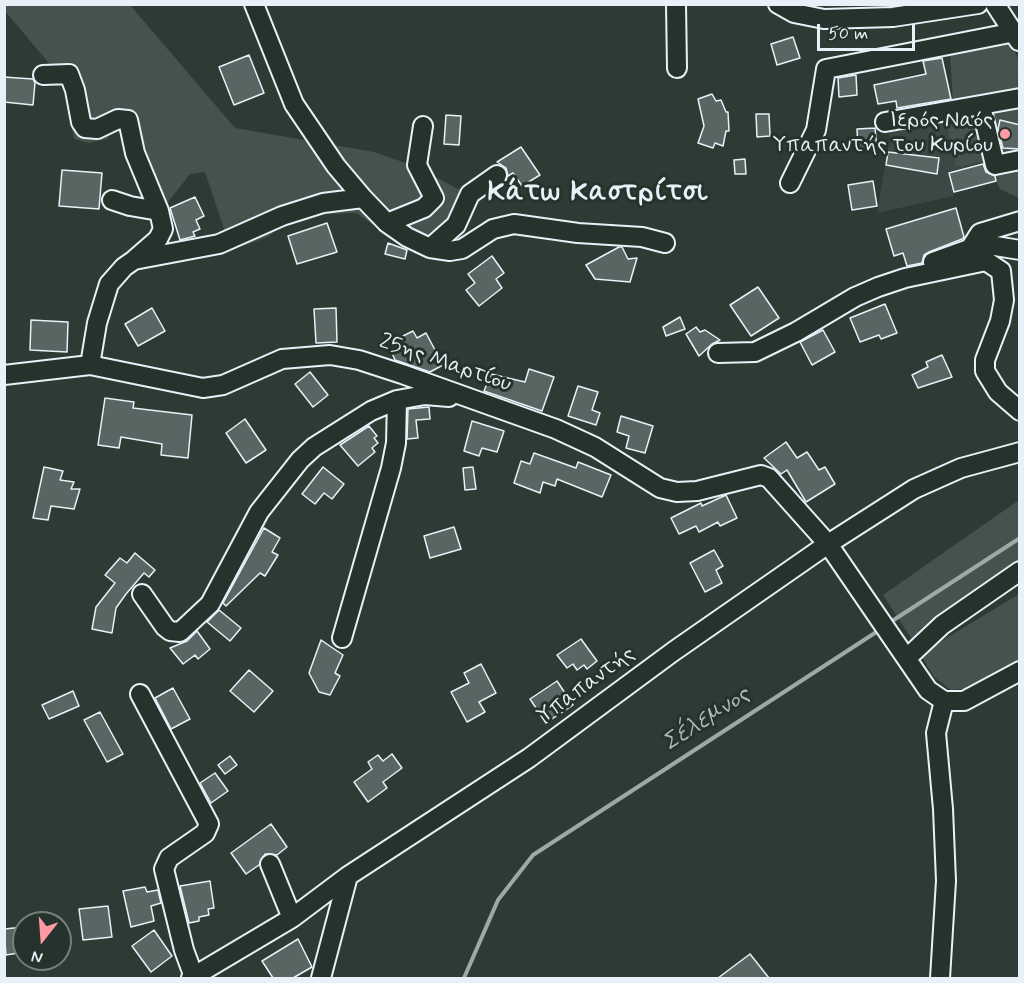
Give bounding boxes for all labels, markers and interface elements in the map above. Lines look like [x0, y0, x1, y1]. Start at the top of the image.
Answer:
scale bar [820, 12, 918, 50]
text: 50 m [828, 22, 868, 46]
place label: Ιερός Ναός Υπαπαντής του Κυρίου [773, 108, 993, 160]
marker: Ιερός Ναός Υπαπαντής του Κυρίου [998, 127, 1012, 141]
district label: Κάτω Καστρίτσι [487, 177, 709, 211]
street label: 25ης Μαρτίου [375, 329, 515, 399]
street label: Υπαπαντής [533, 642, 641, 730]
water label: Σέλεμνος [658, 681, 756, 759]
north arrow [12, 911, 72, 971]
text: N [29, 945, 45, 968]

